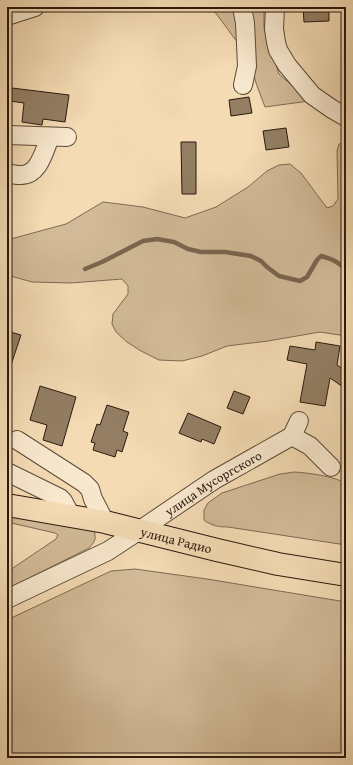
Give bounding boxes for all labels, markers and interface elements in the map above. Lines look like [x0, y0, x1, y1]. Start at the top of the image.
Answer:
street label: улица Мусоргского [160, 446, 266, 521]
street label: улица Радио [138, 522, 214, 558]

